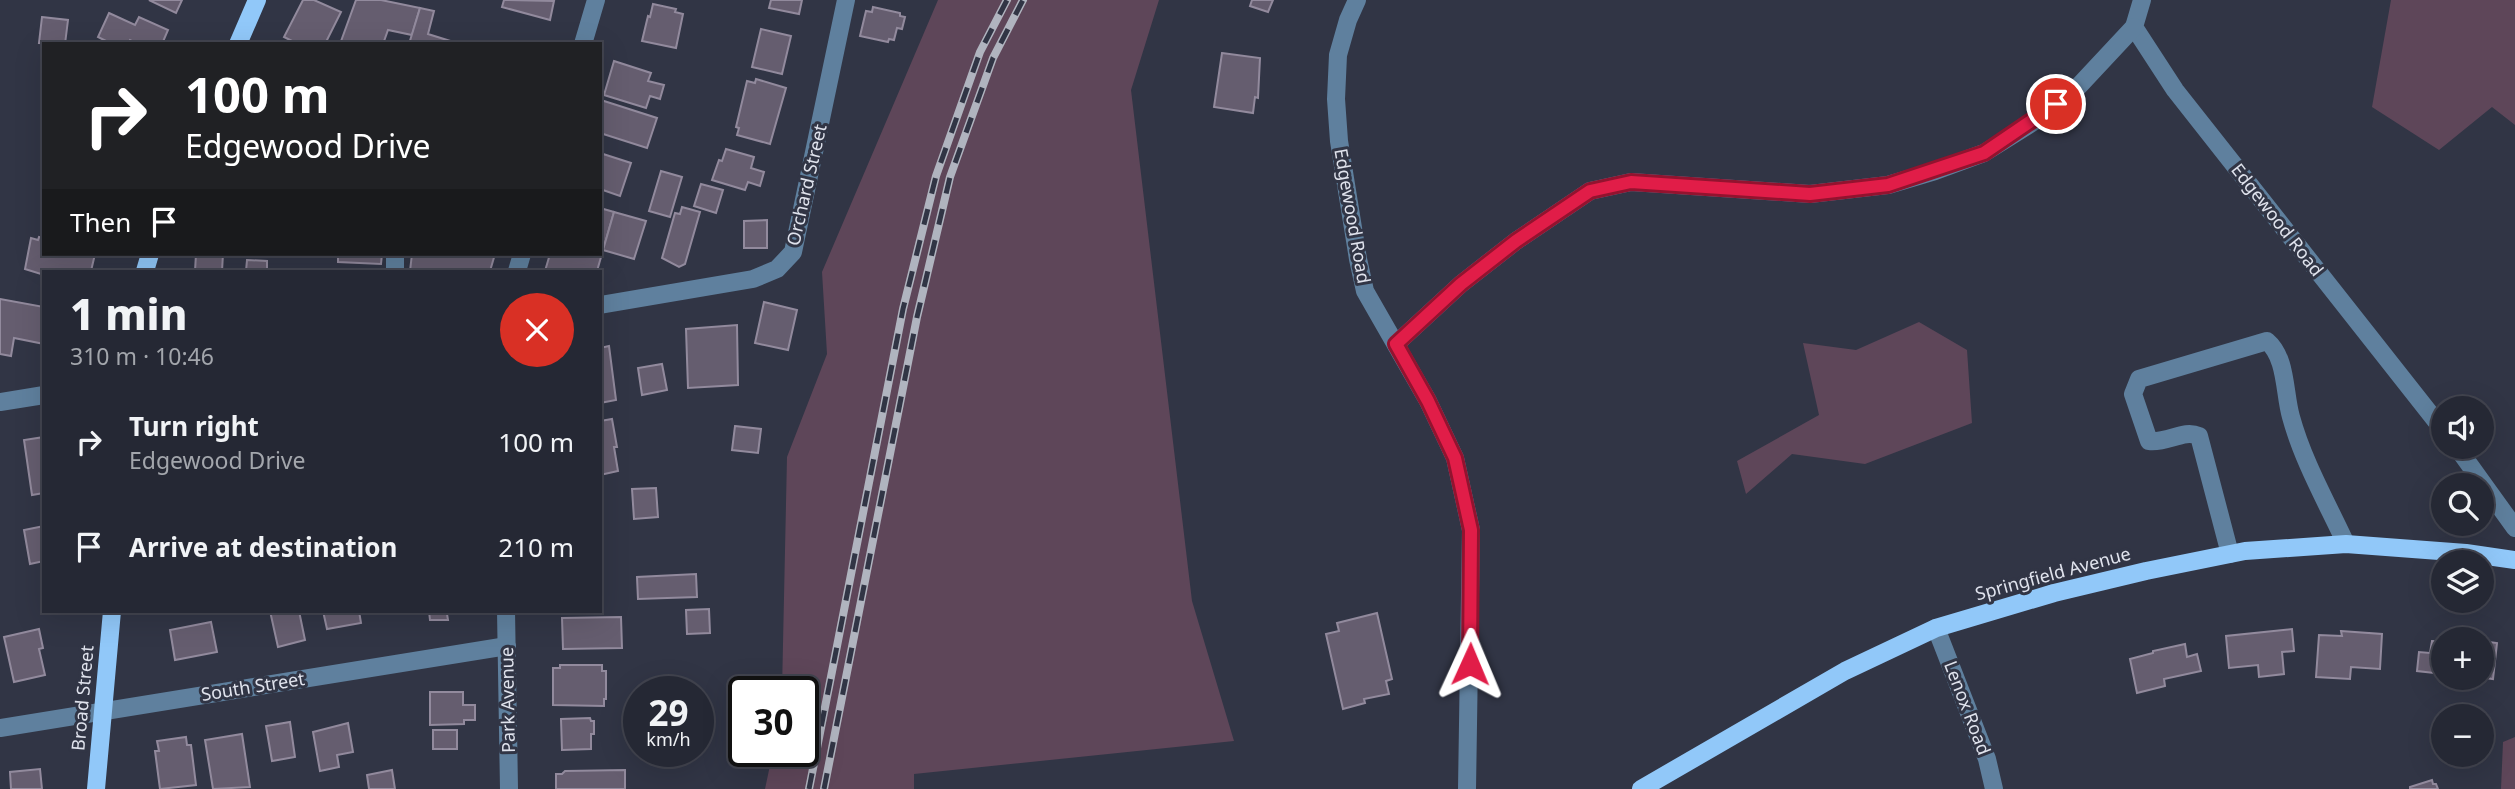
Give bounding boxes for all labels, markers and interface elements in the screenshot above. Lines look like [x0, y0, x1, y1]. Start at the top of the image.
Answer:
text: 100 m [185, 61, 330, 127]
icon: right [70, 70, 161, 161]
pin [2026, 74, 2086, 134]
icon: arrive [2037, 85, 2075, 123]
street label: Orchard Street [780, 121, 832, 248]
text: Edgewood Drive [185, 124, 431, 167]
street label: Edgewood Road [1329, 146, 1377, 285]
street label: Edgewood Road [2226, 158, 2329, 281]
icon: arrive [145, 203, 183, 241]
text: Then [70, 204, 131, 240]
text: 1 min [70, 285, 187, 342]
button: close [500, 293, 574, 367]
text: 310 m · 10:46 [70, 340, 214, 372]
map controls [2431, 396, 2494, 767]
button: sound [2431, 396, 2494, 459]
text: Turn right [129, 408, 259, 444]
icon: right [70, 423, 108, 461]
text: 100 m [498, 424, 574, 460]
text: Edgewood Drive [129, 444, 306, 476]
button: search [2431, 473, 2494, 536]
icon: arrive [70, 528, 108, 566]
text: Arrive at destination [129, 529, 398, 565]
text: 210 m [498, 529, 574, 565]
street label: Springfield Avenue [1972, 541, 2133, 605]
button: layers [2431, 550, 2494, 613]
position arrow [1433, 627, 1507, 701]
button: + [2431, 627, 2494, 690]
street label: Broad Street [65, 644, 99, 752]
street label: Park Avenue [494, 647, 520, 753]
street label: Lenox Road [1939, 657, 1997, 758]
street label: South Street [199, 666, 307, 706]
speed limit sign: 30 [728, 676, 819, 767]
text: 29 [648, 689, 689, 736]
button: − [2431, 704, 2494, 767]
text: km/h [646, 727, 691, 751]

